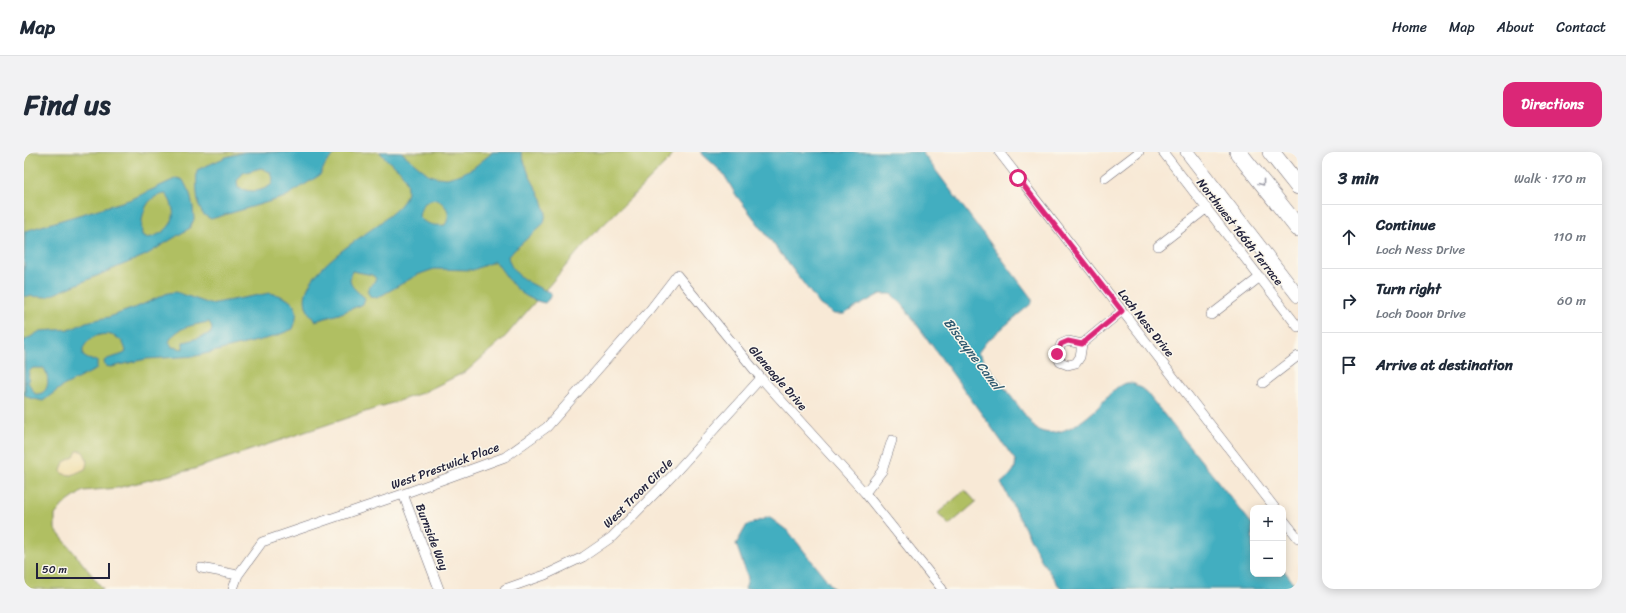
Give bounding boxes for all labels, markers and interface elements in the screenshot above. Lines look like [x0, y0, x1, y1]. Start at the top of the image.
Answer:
text: Map [20, 11, 55, 44]
text: Home [1392, 15, 1427, 40]
text: Map [1449, 15, 1475, 40]
text: About [1497, 15, 1534, 40]
text: Contact [1556, 15, 1606, 40]
text: Find us [24, 80, 111, 129]
button: Directions [1503, 82, 1602, 127]
text: 3 min [1338, 163, 1379, 193]
text: Walk · 170 m [1514, 167, 1586, 190]
route start [1009, 169, 1027, 187]
street label: Northwest 166th Terrace [1191, 173, 1289, 291]
one-way arrow [1258, 178, 1265, 185]
text: Continue [1376, 212, 1436, 238]
text: 110 m [1553, 225, 1586, 248]
icon: ahead [1338, 226, 1360, 248]
text: Loch Ness Drive [1376, 238, 1465, 261]
text: Turn right [1376, 276, 1441, 302]
street label: Loch Ness Drive [1112, 284, 1180, 362]
text: 60 m [1557, 289, 1586, 312]
icon: right [1338, 290, 1360, 312]
text: Loch Doon Drive [1376, 302, 1466, 325]
water label: Biscayne Canal [938, 313, 1010, 398]
street label: Gleneagle Drive [743, 340, 813, 416]
route end [1048, 345, 1066, 363]
text: Arrive at destination [1376, 352, 1513, 378]
icon: arrive [1338, 354, 1360, 376]
street label: West Prestwick Place [388, 436, 502, 496]
street label: West Troon Circle [598, 453, 678, 533]
street label: Burnside Way [409, 500, 455, 575]
map controls [1250, 505, 1286, 577]
button: + [1250, 505, 1286, 541]
button: − [1250, 541, 1286, 577]
text: 50 m [42, 560, 67, 579]
scale bar [36, 561, 110, 580]

